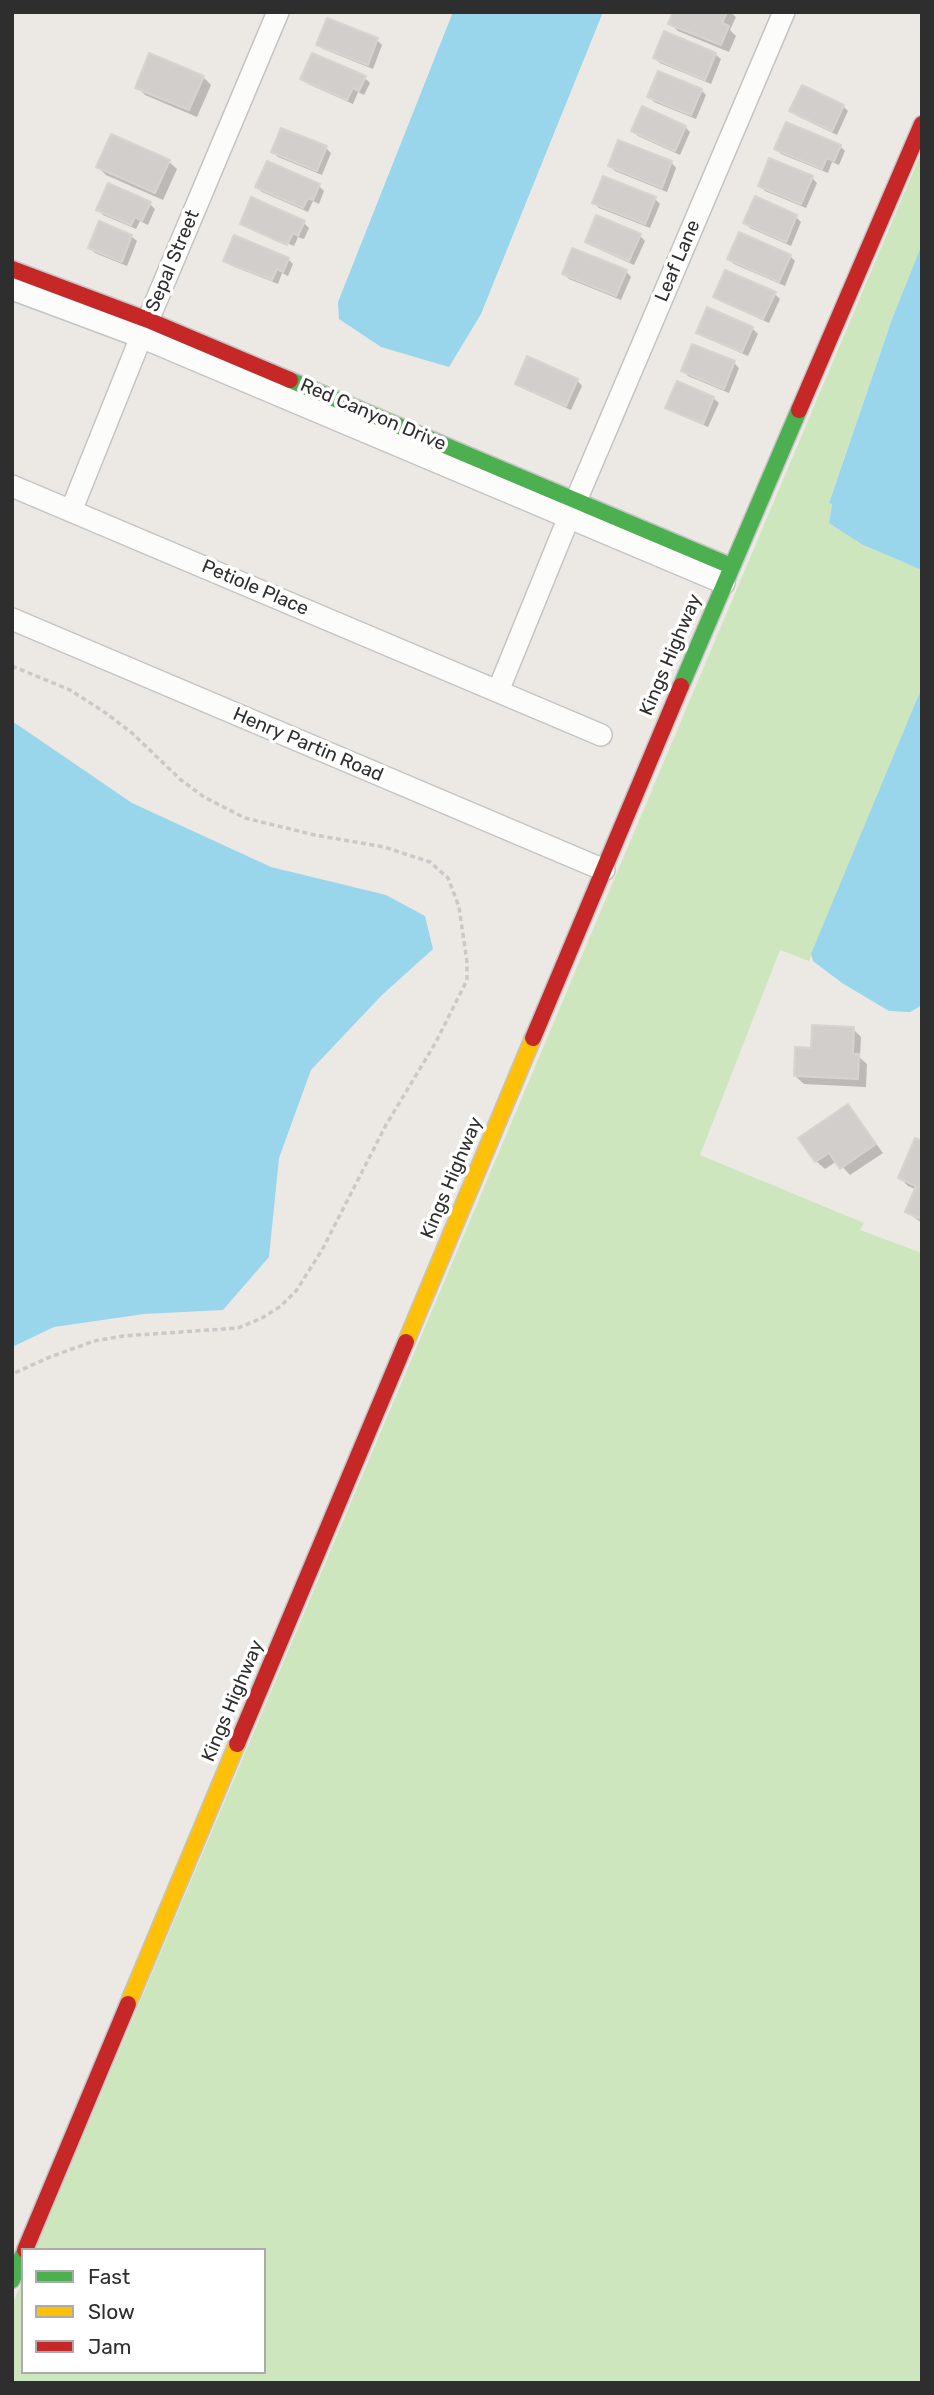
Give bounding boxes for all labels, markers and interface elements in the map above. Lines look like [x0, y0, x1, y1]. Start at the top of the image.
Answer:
street label: Sepal Street [141, 207, 205, 315]
street label: Leaf Lane [651, 217, 705, 305]
street label: Red Canyon Drive [297, 374, 449, 456]
street label: Petiole Place [198, 555, 312, 621]
street label: Kings Highway [635, 591, 707, 719]
street label: Henry Partin Road [229, 703, 387, 787]
street label: Kings Highway [416, 1114, 488, 1242]
street label: Kings Highway [197, 1637, 269, 1765]
legend [21, 2248, 266, 2374]
text: Fast [88, 2264, 130, 2289]
text: Slow [88, 2299, 135, 2324]
text: Jam [88, 2334, 132, 2359]

